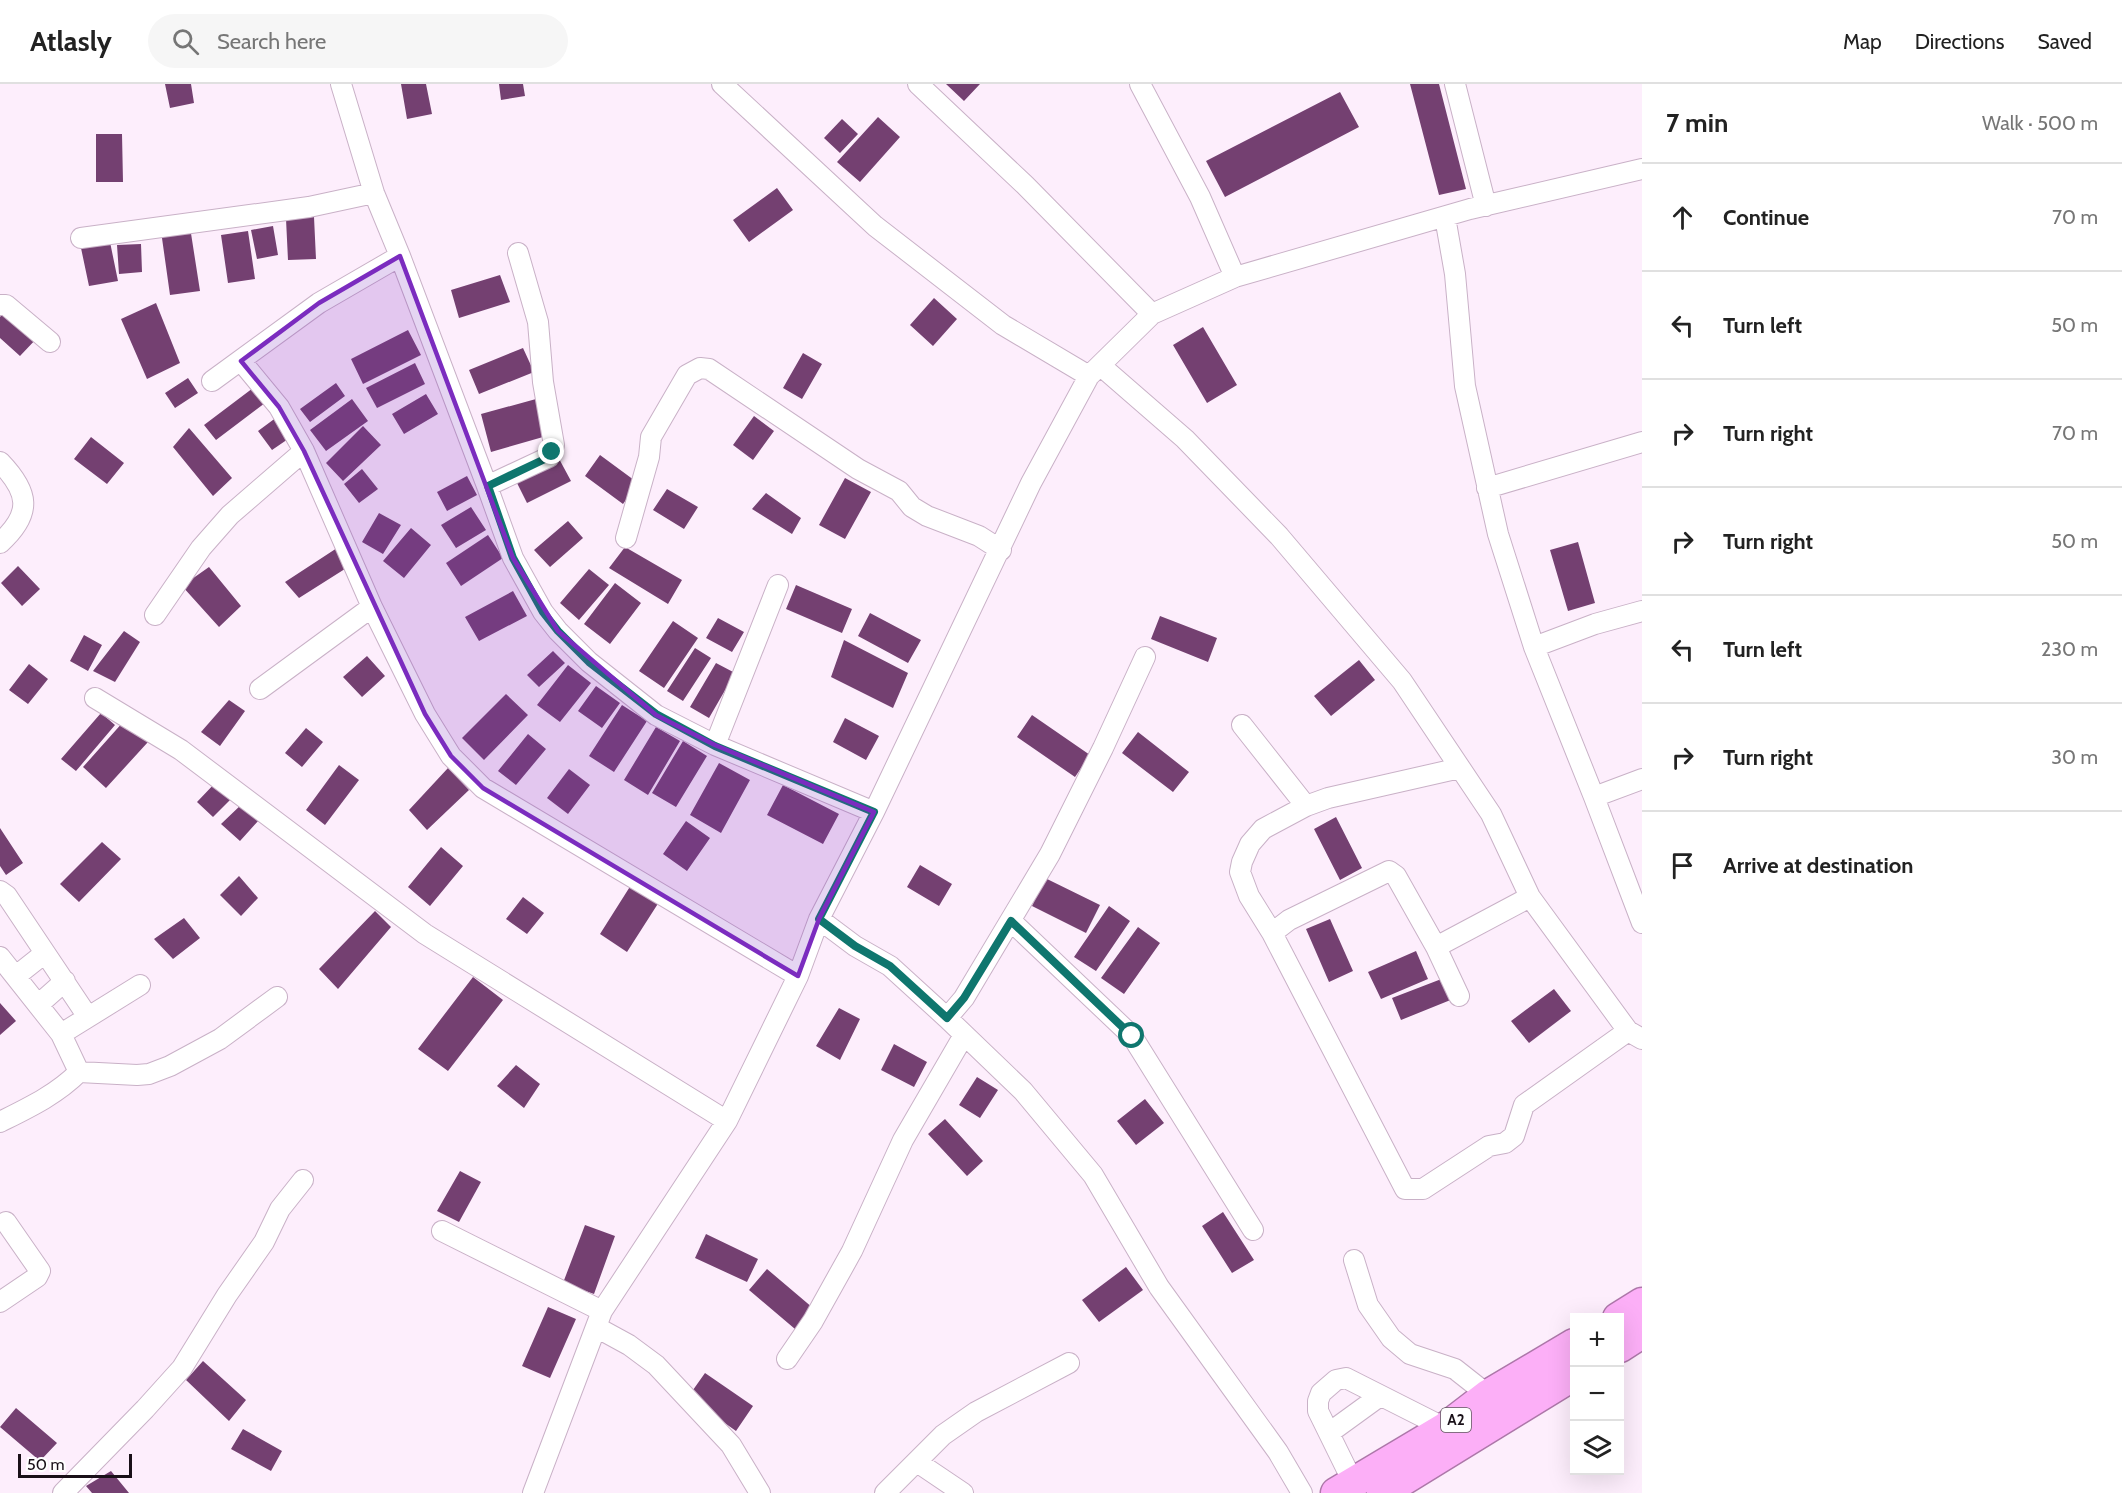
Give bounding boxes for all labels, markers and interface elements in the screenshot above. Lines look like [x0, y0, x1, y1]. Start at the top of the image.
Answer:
search box [148, 14, 568, 68]
text: Atlasly [30, 24, 112, 58]
icon: search [169, 25, 202, 58]
text: Search here [217, 28, 326, 55]
text: Map [1843, 29, 1882, 54]
text: Directions [1915, 29, 2004, 54]
text: Saved [2037, 29, 2092, 54]
text: 7 min [1666, 107, 1728, 139]
text: Walk · 500 m [1982, 111, 2098, 135]
icon: ahead [1666, 201, 1699, 234]
text: Continue [1723, 204, 1809, 231]
text: 70 m [2052, 205, 2098, 229]
icon: left [1666, 309, 1699, 342]
text: Turn left [1723, 312, 1802, 339]
text: 50 m [2051, 313, 2098, 337]
icon: right [1666, 417, 1699, 450]
text: Turn right [1723, 420, 1813, 447]
text: 70 m [2052, 421, 2098, 445]
route end [538, 438, 564, 464]
icon: right [1666, 525, 1699, 558]
text: Turn right [1723, 528, 1813, 555]
text: 50 m [2051, 529, 2098, 553]
icon: left [1666, 633, 1699, 666]
text: Turn left [1723, 636, 1802, 663]
text: 230 m [2041, 637, 2098, 661]
icon: right [1666, 741, 1699, 774]
text: Turn right [1723, 744, 1813, 771]
text: 30 m [2051, 745, 2098, 769]
icon: arrive [1666, 849, 1699, 882]
text: Arrive at destination [1723, 852, 1913, 879]
route start [1118, 1022, 1144, 1048]
map controls [1570, 1313, 1624, 1475]
button: + [1570, 1313, 1624, 1367]
button: − [1570, 1367, 1624, 1421]
road number: A2 [1441, 1408, 1471, 1432]
button: layers [1570, 1421, 1624, 1475]
scale bar [18, 1451, 132, 1478]
text: 50 m [27, 1455, 64, 1474]

